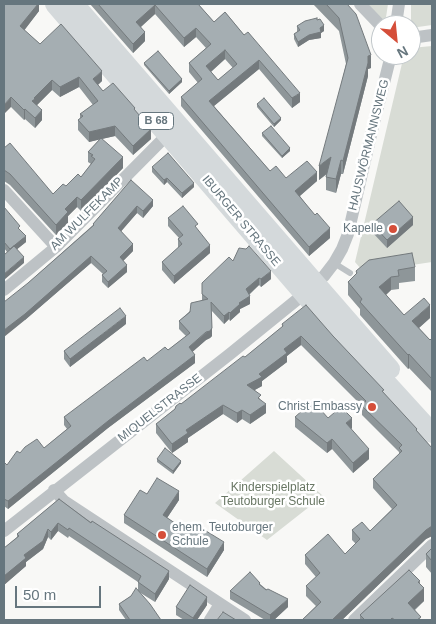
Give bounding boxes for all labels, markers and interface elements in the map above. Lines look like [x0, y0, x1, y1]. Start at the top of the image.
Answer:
north arrow [371, 15, 421, 65]
text: N [394, 43, 411, 62]
street label: HAUSWÖRMANNSWEG [346, 78, 392, 212]
road number: B 68 [138, 112, 174, 130]
street label: IBURGER STRASSE [199, 173, 283, 269]
street label: AM WULFEKAMP [47, 174, 127, 254]
place label: Kapelle [343, 222, 383, 236]
marker: Kapelle [387, 223, 399, 235]
street label: MIQUELSTRASSE [115, 371, 205, 445]
place label: Christ Embassy [278, 400, 362, 414]
marker: Christ Embassy [366, 401, 378, 413]
park label: Kinderspielplatz Teutoburger Schule [221, 481, 325, 509]
place label: ehem. Teutoburger Schule [172, 521, 273, 549]
marker: ehem. Teutoburger Schule [156, 529, 168, 541]
scale bar [18, 576, 104, 608]
text: 50 m [23, 586, 56, 603]

